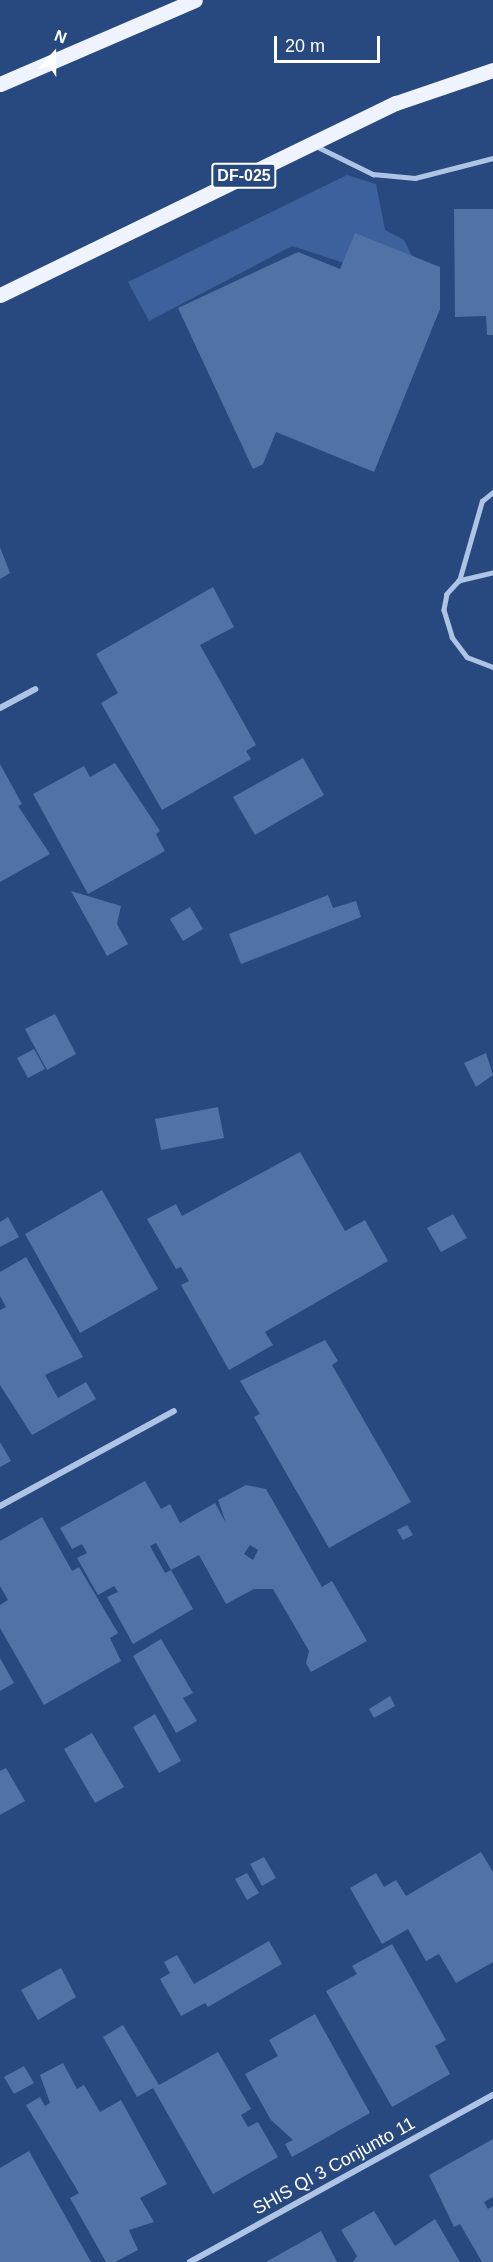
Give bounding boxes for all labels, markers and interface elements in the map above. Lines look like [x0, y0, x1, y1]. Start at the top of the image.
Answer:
north arrow [24, 24, 84, 84]
scale bar [277, 24, 384, 62]
text: N [52, 27, 69, 47]
text: 20 m [285, 36, 325, 56]
road number: DF-025 [211, 163, 277, 189]
street label: SHIS QI 3 Conjunto 11 [249, 2112, 419, 2220]

